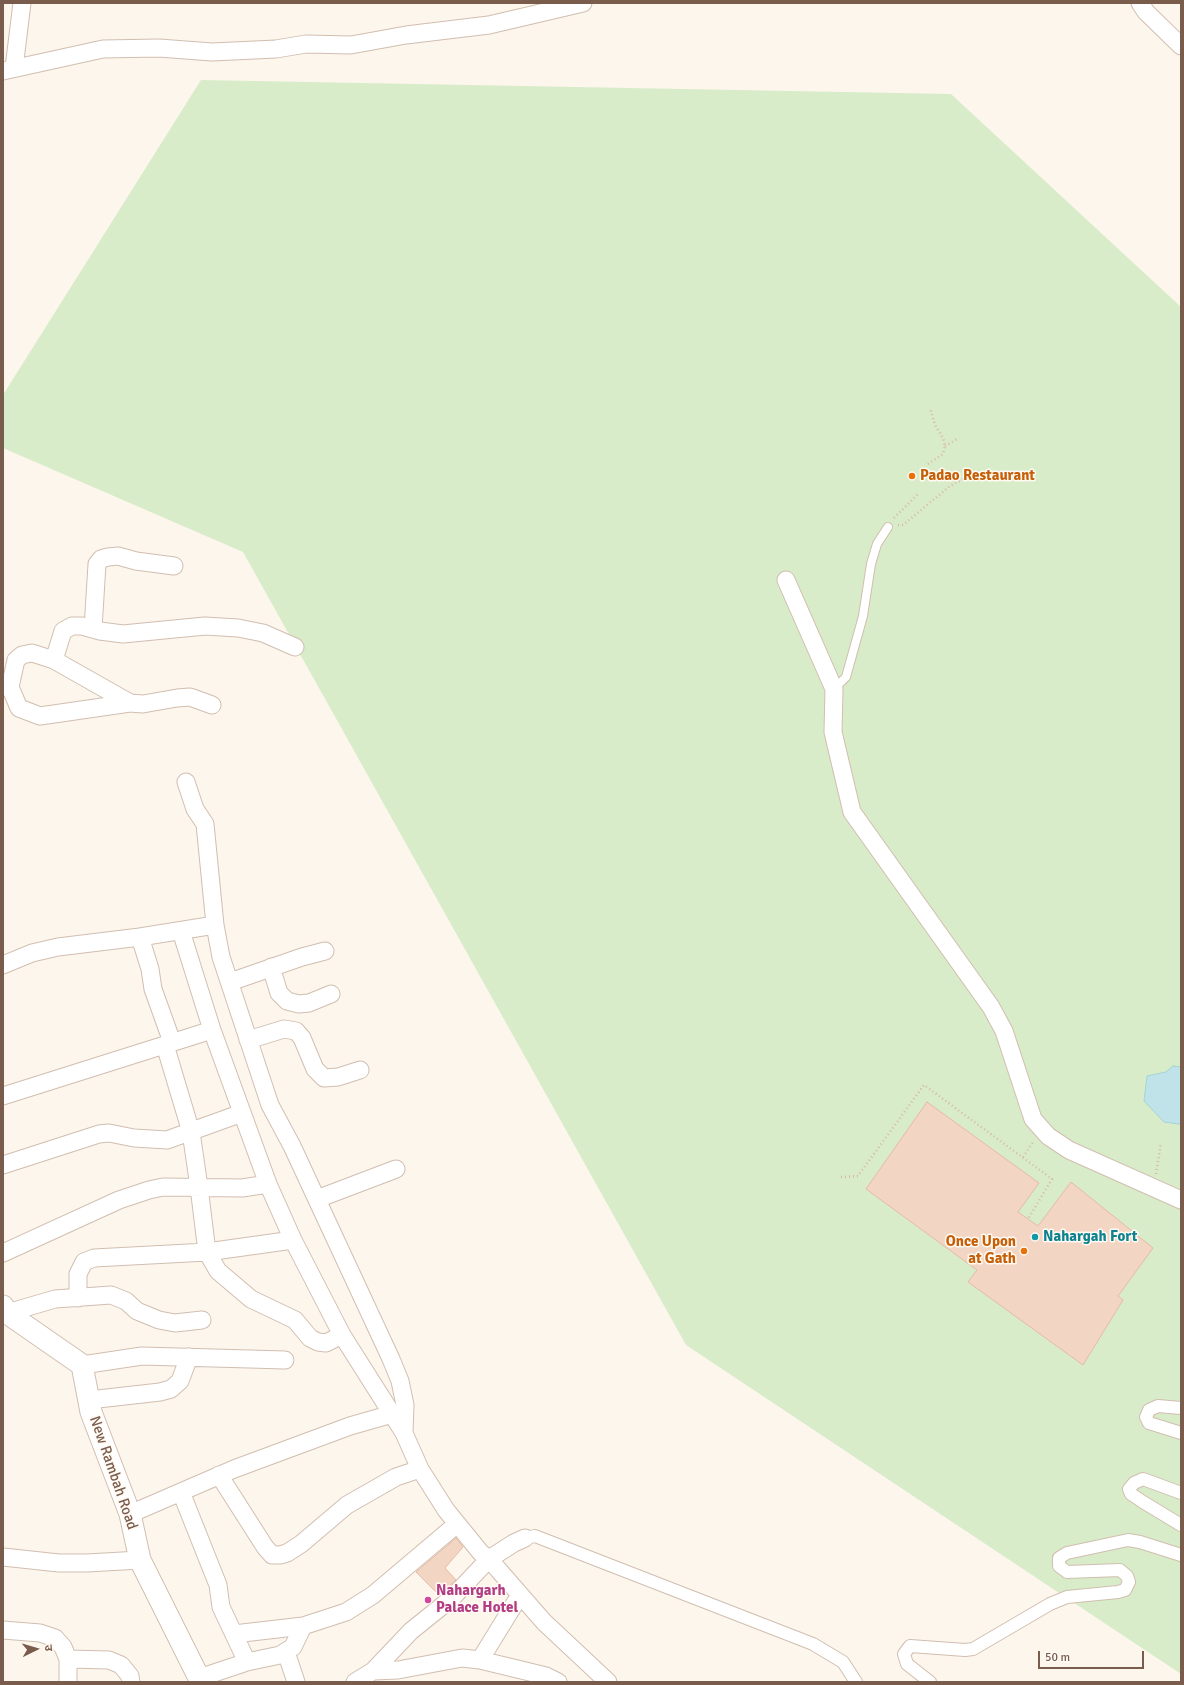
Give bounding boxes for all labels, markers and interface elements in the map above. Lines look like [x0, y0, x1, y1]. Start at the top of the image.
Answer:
place label: Padao Restaurant [920, 467, 1035, 485]
marker: Padao Restaurant [907, 471, 917, 481]
place label: Nahargah Fort [1043, 1228, 1137, 1246]
marker: Nahargah Fort [1030, 1232, 1040, 1242]
place label: Once Upon at Gath [946, 1233, 1016, 1268]
marker: Once Upon at Gath [1019, 1246, 1029, 1256]
street label: New Rambah Road [85, 1414, 141, 1532]
place label: Nahargarh Palace Hotel [436, 1582, 518, 1617]
marker: Nahargarh Palace Hotel [423, 1595, 433, 1605]
north arrow [16, 1629, 56, 1669]
scale bar [1040, 1643, 1146, 1669]
text: उ [42, 1644, 55, 1652]
text: 50 m [1045, 1650, 1070, 1665]

